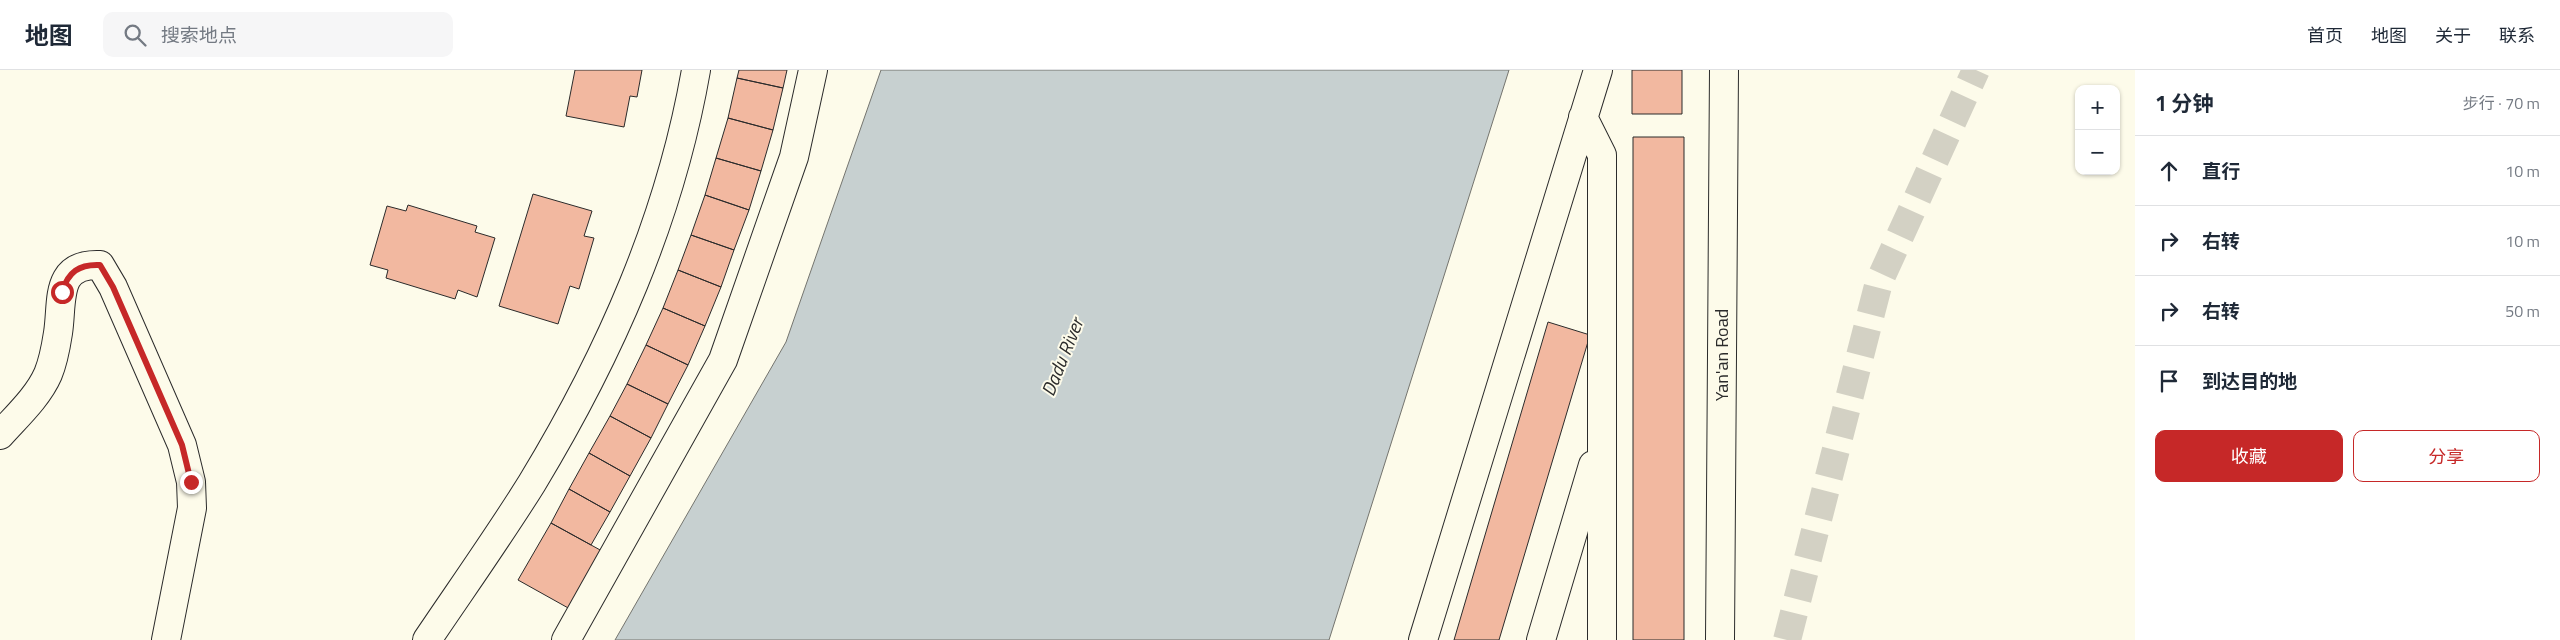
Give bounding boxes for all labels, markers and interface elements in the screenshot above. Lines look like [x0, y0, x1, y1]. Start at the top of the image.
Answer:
search box [103, 12, 453, 57]
text: 地图 [25, 17, 73, 53]
text: 搜索地点 [161, 20, 237, 49]
icon: search [121, 21, 149, 49]
text: 首页 [2307, 22, 2343, 49]
text: 地图 [2371, 22, 2407, 49]
text: 关于 [2435, 22, 2471, 49]
text: 联系 [2499, 22, 2535, 49]
map controls [2075, 85, 2120, 175]
button: + [2075, 85, 2120, 130]
text: 1 分钟 [2155, 87, 2213, 119]
text: 步行 · 70 m [2463, 91, 2540, 115]
button: − [2075, 130, 2120, 175]
text: 直行 [2202, 156, 2240, 185]
icon: ahead [2155, 157, 2183, 185]
text: 10 m [2505, 159, 2540, 183]
text: 右转 [2202, 226, 2240, 255]
icon: right [2155, 227, 2183, 255]
text: 10 m [2505, 229, 2540, 253]
route start [51, 281, 74, 304]
text: 右转 [2202, 296, 2240, 325]
icon: right [2155, 297, 2183, 325]
text: 50 m [2505, 299, 2540, 323]
street label: Yan'an Road [1708, 309, 1735, 401]
water label: Dadu River [1033, 312, 1091, 400]
text: 到达目的地 [2202, 366, 2297, 395]
icon: arrive [2155, 367, 2183, 395]
button: 收藏 [2155, 430, 2343, 482]
button: 分享 [2353, 430, 2540, 482]
route end [180, 471, 203, 494]

